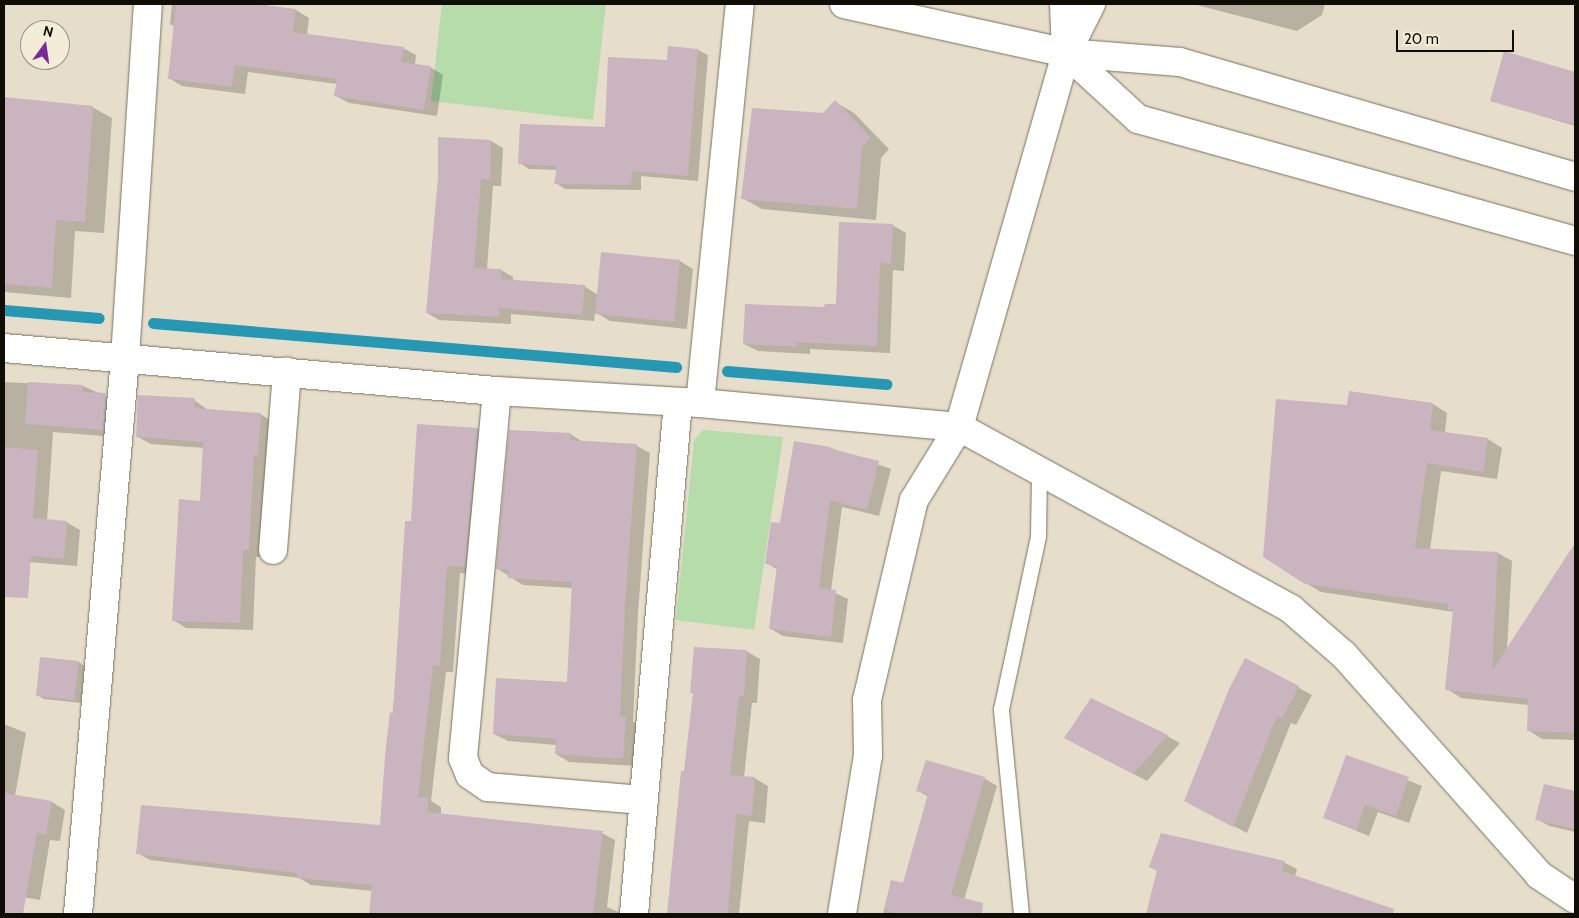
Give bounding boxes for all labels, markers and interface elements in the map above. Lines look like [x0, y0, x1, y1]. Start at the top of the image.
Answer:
north arrow [20, 20, 70, 70]
scale bar [1399, 20, 1516, 52]
text: N [41, 21, 55, 41]
text: 20 m [1404, 30, 1439, 48]

